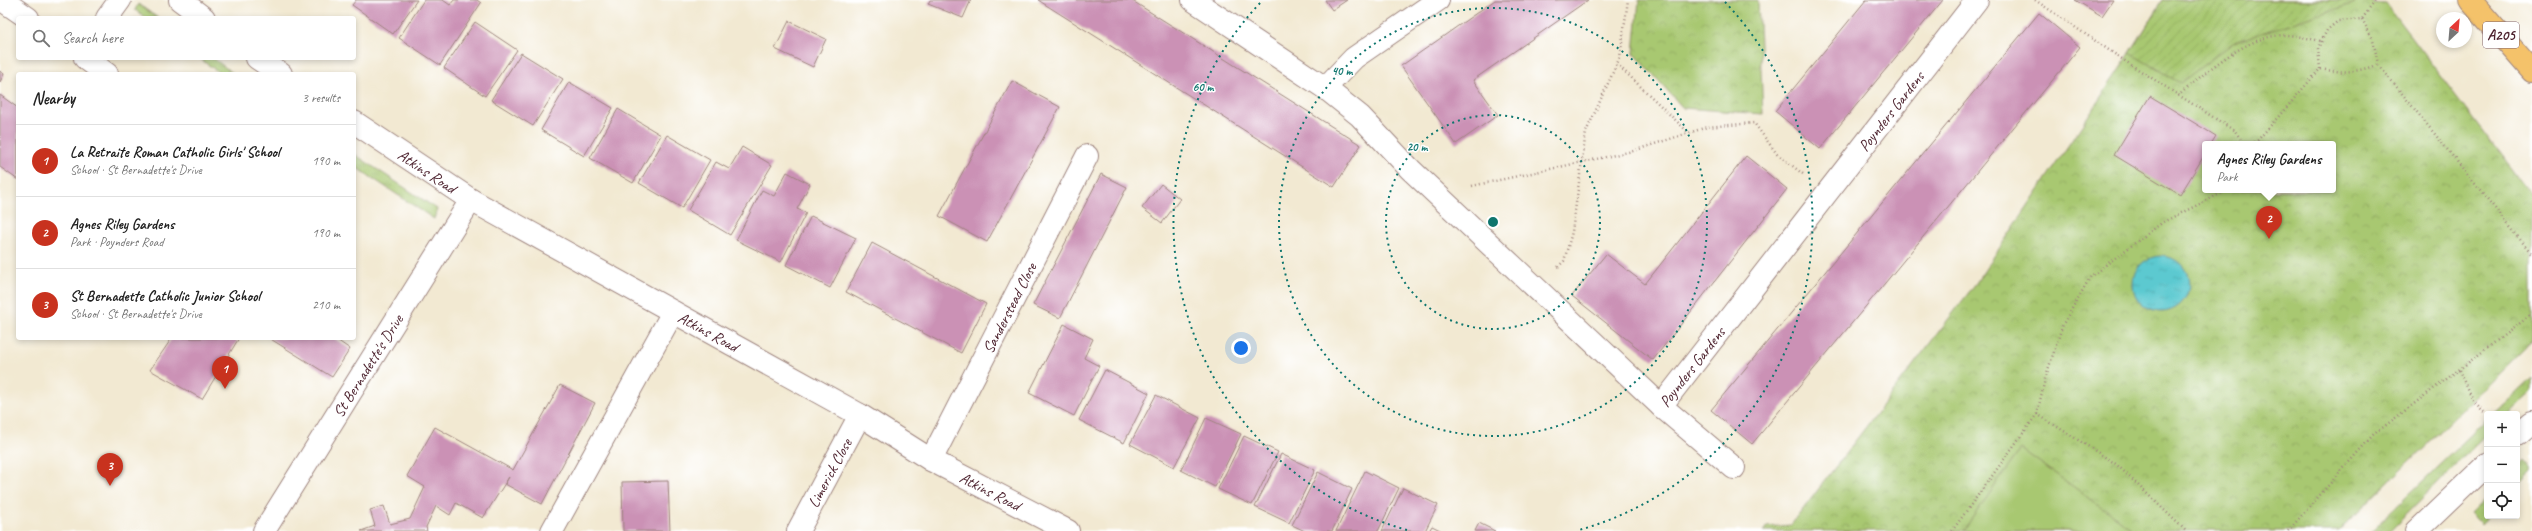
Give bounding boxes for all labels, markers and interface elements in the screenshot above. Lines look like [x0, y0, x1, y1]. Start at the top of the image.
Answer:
north arrow [2436, 12, 2472, 48]
search box [16, 16, 356, 60]
road number: A205 [2483, 22, 2519, 48]
icon: search [30, 27, 52, 49]
text: Search here [62, 29, 123, 48]
text: 40 m [1332, 63, 1353, 79]
street label: Poynders Gardens [1854, 66, 1930, 156]
text: 60 m [1193, 79, 1215, 95]
text: Nearby [32, 88, 75, 109]
text: 3 results [302, 90, 340, 106]
text: 20 m [1407, 139, 1428, 155]
popup [2202, 141, 2336, 193]
text: La Retraite Roman Catholic Girls' School [70, 143, 280, 162]
street label: Atkins Road [394, 145, 462, 200]
text: Agnes Riley Gardens [2217, 150, 2321, 169]
text: 1 [42, 153, 48, 169]
text: 190 m [312, 153, 340, 169]
text: School · St Bernadette's Drive [70, 162, 202, 178]
text: Park [2217, 169, 2237, 185]
pin: 2 [2256, 206, 2282, 239]
text: Agnes Riley Gardens [70, 215, 174, 234]
centre of rings [1486, 215, 1500, 229]
text: 2 [42, 225, 48, 241]
text: 190 m [312, 225, 340, 241]
text: Park · Poynders Road [70, 234, 164, 250]
street label: Sanderstead Close [978, 258, 1042, 357]
text: St Bernadette Catholic Junior School [70, 287, 260, 306]
text: 3 [42, 297, 48, 313]
text: 210 m [312, 297, 340, 313]
text: School · St Bernadette's Drive [70, 306, 202, 322]
street label: Atkins Road [674, 308, 744, 358]
street label: St Bernadette's Drive [329, 310, 409, 421]
street label: Poynders Gardens [1655, 322, 1731, 411]
your location [1231, 338, 1251, 358]
pin: 1 [212, 356, 238, 389]
map controls [2484, 411, 2520, 519]
button: + [2484, 411, 2520, 447]
street label: Limerick Close [803, 434, 857, 511]
button: − [2484, 447, 2520, 483]
pin: 3 [97, 453, 123, 486]
street label: Atkins Road [956, 468, 1026, 517]
button: locate [2484, 483, 2520, 519]

